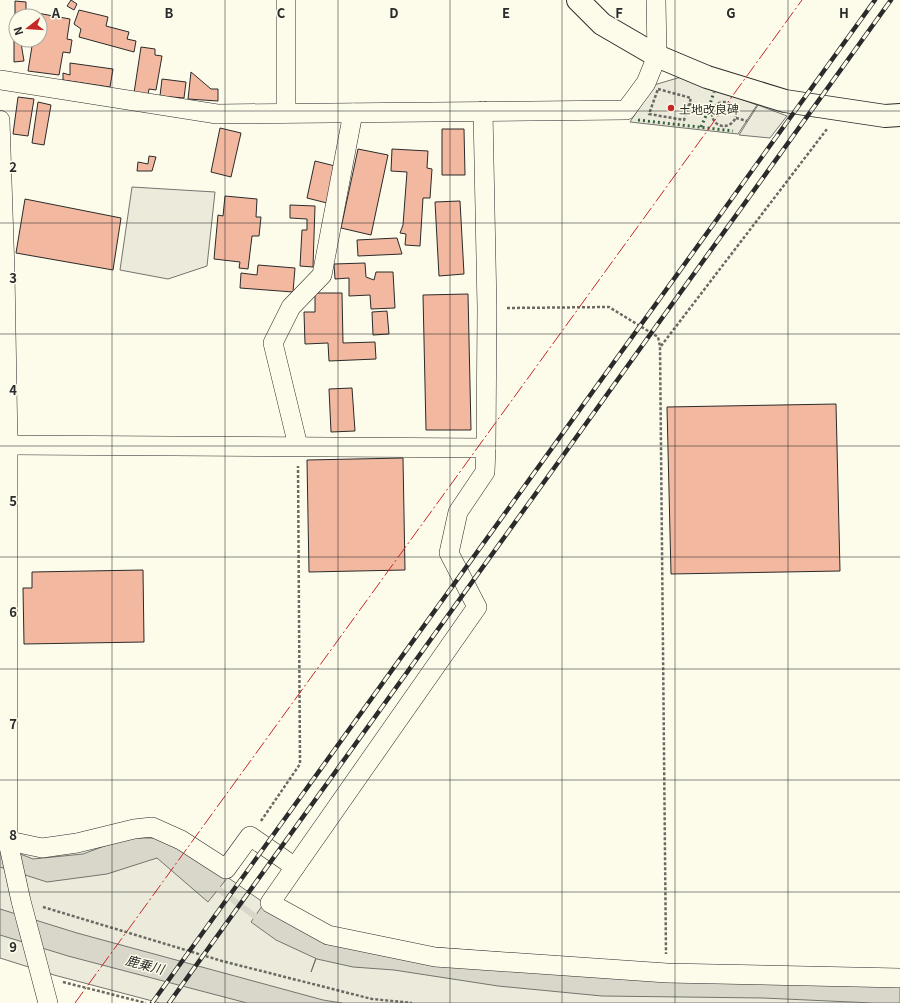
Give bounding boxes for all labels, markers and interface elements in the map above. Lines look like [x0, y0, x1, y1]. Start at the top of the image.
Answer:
text: A [51, 3, 61, 22]
text: B [165, 3, 174, 22]
text: C [277, 3, 286, 22]
text: D [389, 3, 399, 22]
text: E [502, 3, 510, 22]
text: F [615, 3, 623, 22]
text: G [726, 3, 736, 22]
text: H [839, 3, 849, 22]
north arrow [8, 8, 48, 48]
text: N [9, 25, 26, 37]
place label: 土地改良碑 [679, 100, 739, 117]
marker: 土地改良碑 [666, 103, 676, 113]
text: 2 [9, 157, 17, 176]
text: 3 [9, 268, 17, 287]
text: 4 [9, 380, 17, 399]
text: 5 [9, 491, 17, 510]
text: 6 [9, 602, 17, 621]
text: 7 [9, 714, 17, 733]
text: 8 [9, 825, 17, 844]
text: 9 [9, 937, 17, 956]
water label: 鹿乗川 [124, 950, 168, 979]

